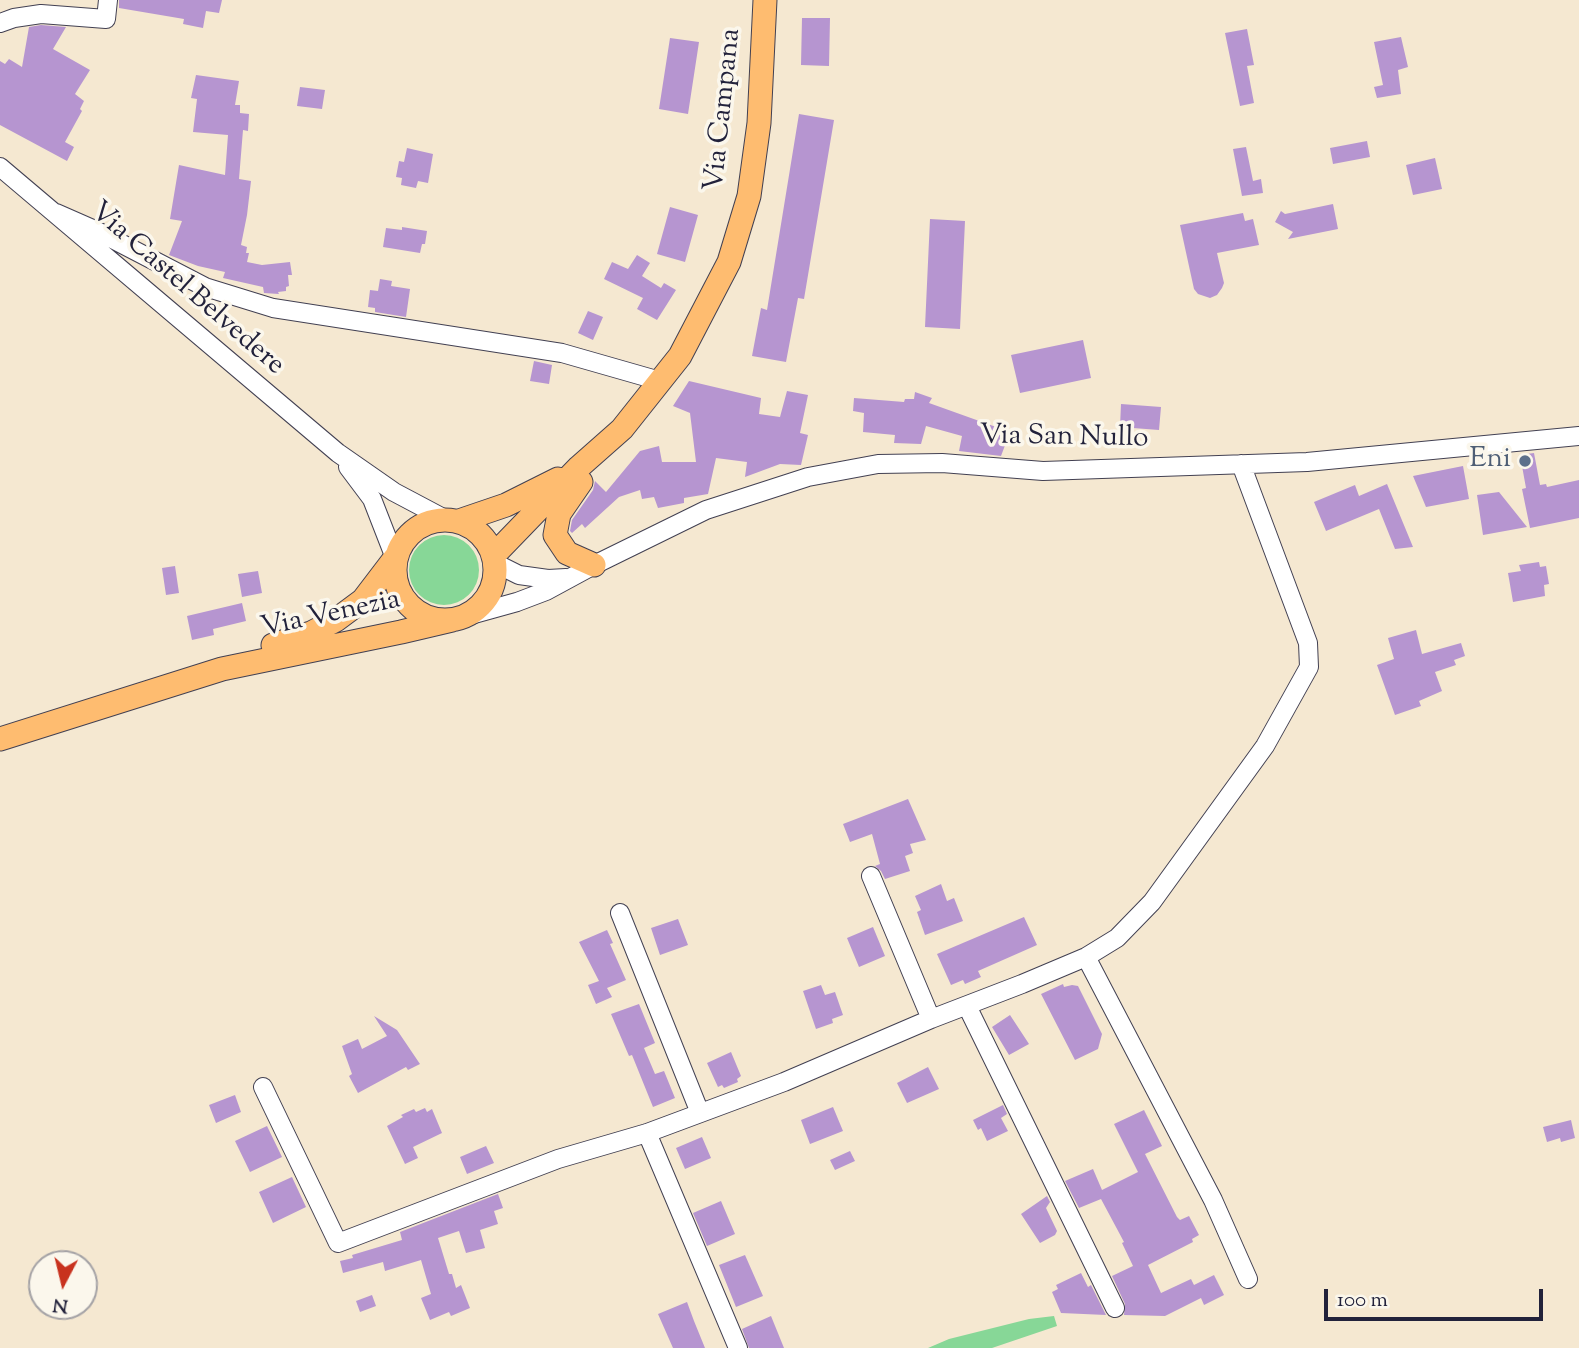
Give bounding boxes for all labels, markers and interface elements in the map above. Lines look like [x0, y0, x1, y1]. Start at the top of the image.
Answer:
street label: Via Campana [700, 27, 750, 193]
street label: Via Castel Belvedere [82, 196, 290, 384]
street label: Via San Nullo [979, 421, 1149, 457]
place label: Eni [1470, 444, 1511, 478]
marker: Eni [1517, 453, 1533, 469]
street label: Via Venezia [258, 585, 404, 647]
north arrow [28, 1250, 98, 1320]
scale bar [1327, 1274, 1546, 1318]
text: 100 m [1337, 1286, 1388, 1316]
text: N [51, 1290, 70, 1319]

